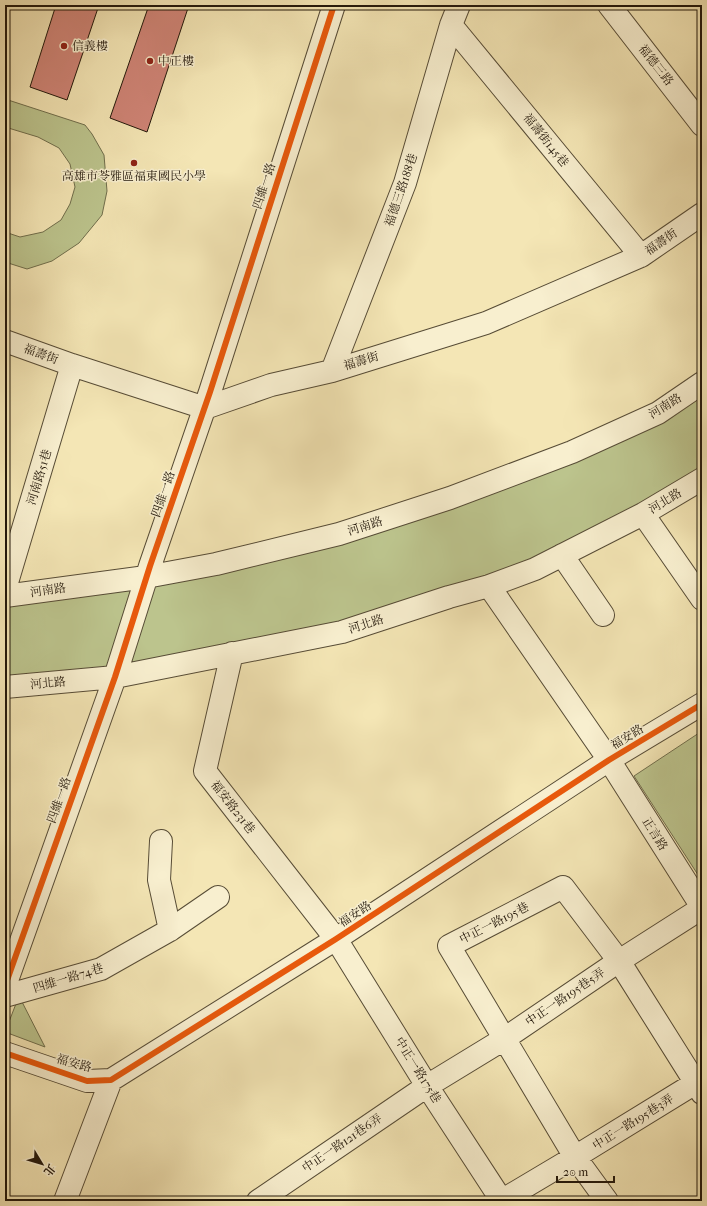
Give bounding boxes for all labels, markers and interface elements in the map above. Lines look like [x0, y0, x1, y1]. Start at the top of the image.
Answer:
place label: 信義樓 [72, 39, 108, 53]
marker: 信義樓 [59, 41, 69, 51]
street label: 福德三路 [636, 42, 676, 88]
place label: 中正樓 [158, 54, 194, 68]
marker: 中正樓 [145, 56, 155, 66]
street label: 福壽街145巷 [520, 111, 572, 169]
street label: 福德三路188巷 [382, 152, 420, 228]
marker: 高雄市苓雅區福東國民小學 [129, 158, 139, 168]
street label: 四維一路 [250, 161, 278, 211]
place label: 高雄市苓雅區福東國民小學 [62, 169, 206, 183]
street label: 福壽街 [642, 225, 681, 258]
street label: 福壽街 [22, 341, 61, 367]
street label: 福壽街 [342, 349, 381, 373]
street label: 河南路 [646, 391, 684, 421]
street label: 河南路51巷 [24, 447, 54, 507]
street label: 四維一路 [149, 469, 177, 519]
street label: 河北路 [646, 486, 684, 516]
street label: 河南路 [346, 514, 384, 538]
street label: 河南路 [29, 581, 67, 599]
street label: 河北路 [347, 612, 385, 636]
street label: 河北路 [29, 674, 67, 692]
street label: 福安路 [608, 722, 646, 752]
street label: 四維一路 [44, 775, 74, 825]
street label: 福安路231巷 [208, 778, 258, 836]
street label: 正言路 [640, 815, 670, 853]
street label: 福安路 [336, 898, 374, 930]
street label: 中正一路195巷 [457, 900, 531, 946]
street label: 四維一路74巷 [31, 961, 105, 995]
street label: 中正一路195巷5弄 [523, 965, 607, 1029]
street label: 中正一路175巷 [392, 1034, 444, 1106]
street label: 福安路 [55, 1051, 93, 1075]
street label: 中正一路195巷3弄 [590, 1092, 676, 1152]
street label: 中正一路121巷6弄 [299, 1111, 385, 1175]
north arrow [22, 1144, 62, 1184]
scale bar [557, 1158, 614, 1184]
text: 北 [41, 1162, 58, 1178]
text: 20 m [563, 1165, 588, 1179]

